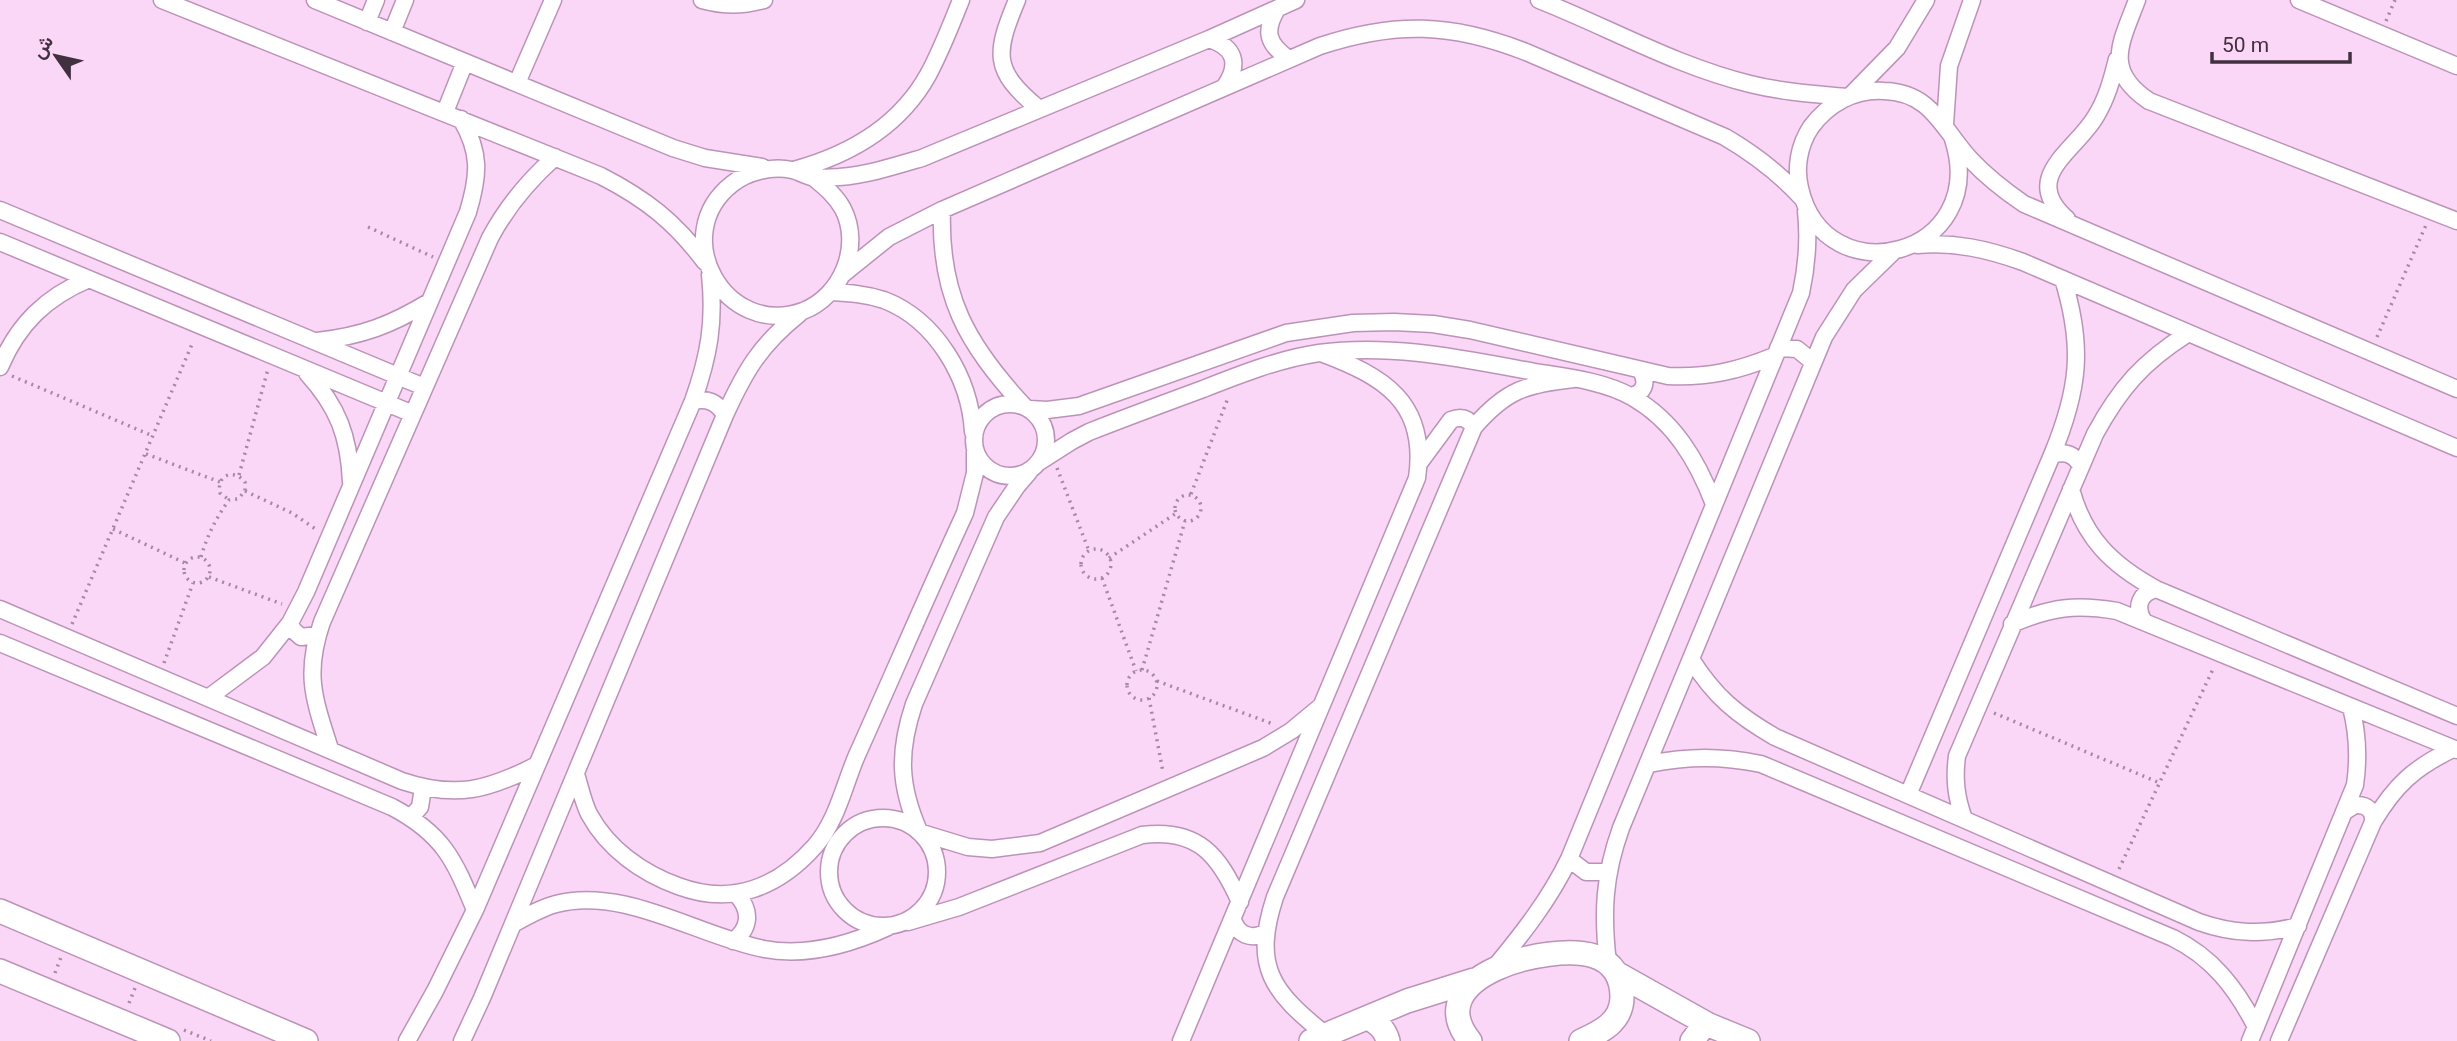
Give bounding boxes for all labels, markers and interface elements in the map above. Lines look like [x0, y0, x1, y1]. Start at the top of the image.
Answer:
north arrow [21, 21, 91, 91]
scale bar [2212, 21, 2350, 65]
text: ش [26, 31, 58, 63]
text: 50 m [2222, 33, 2269, 57]

